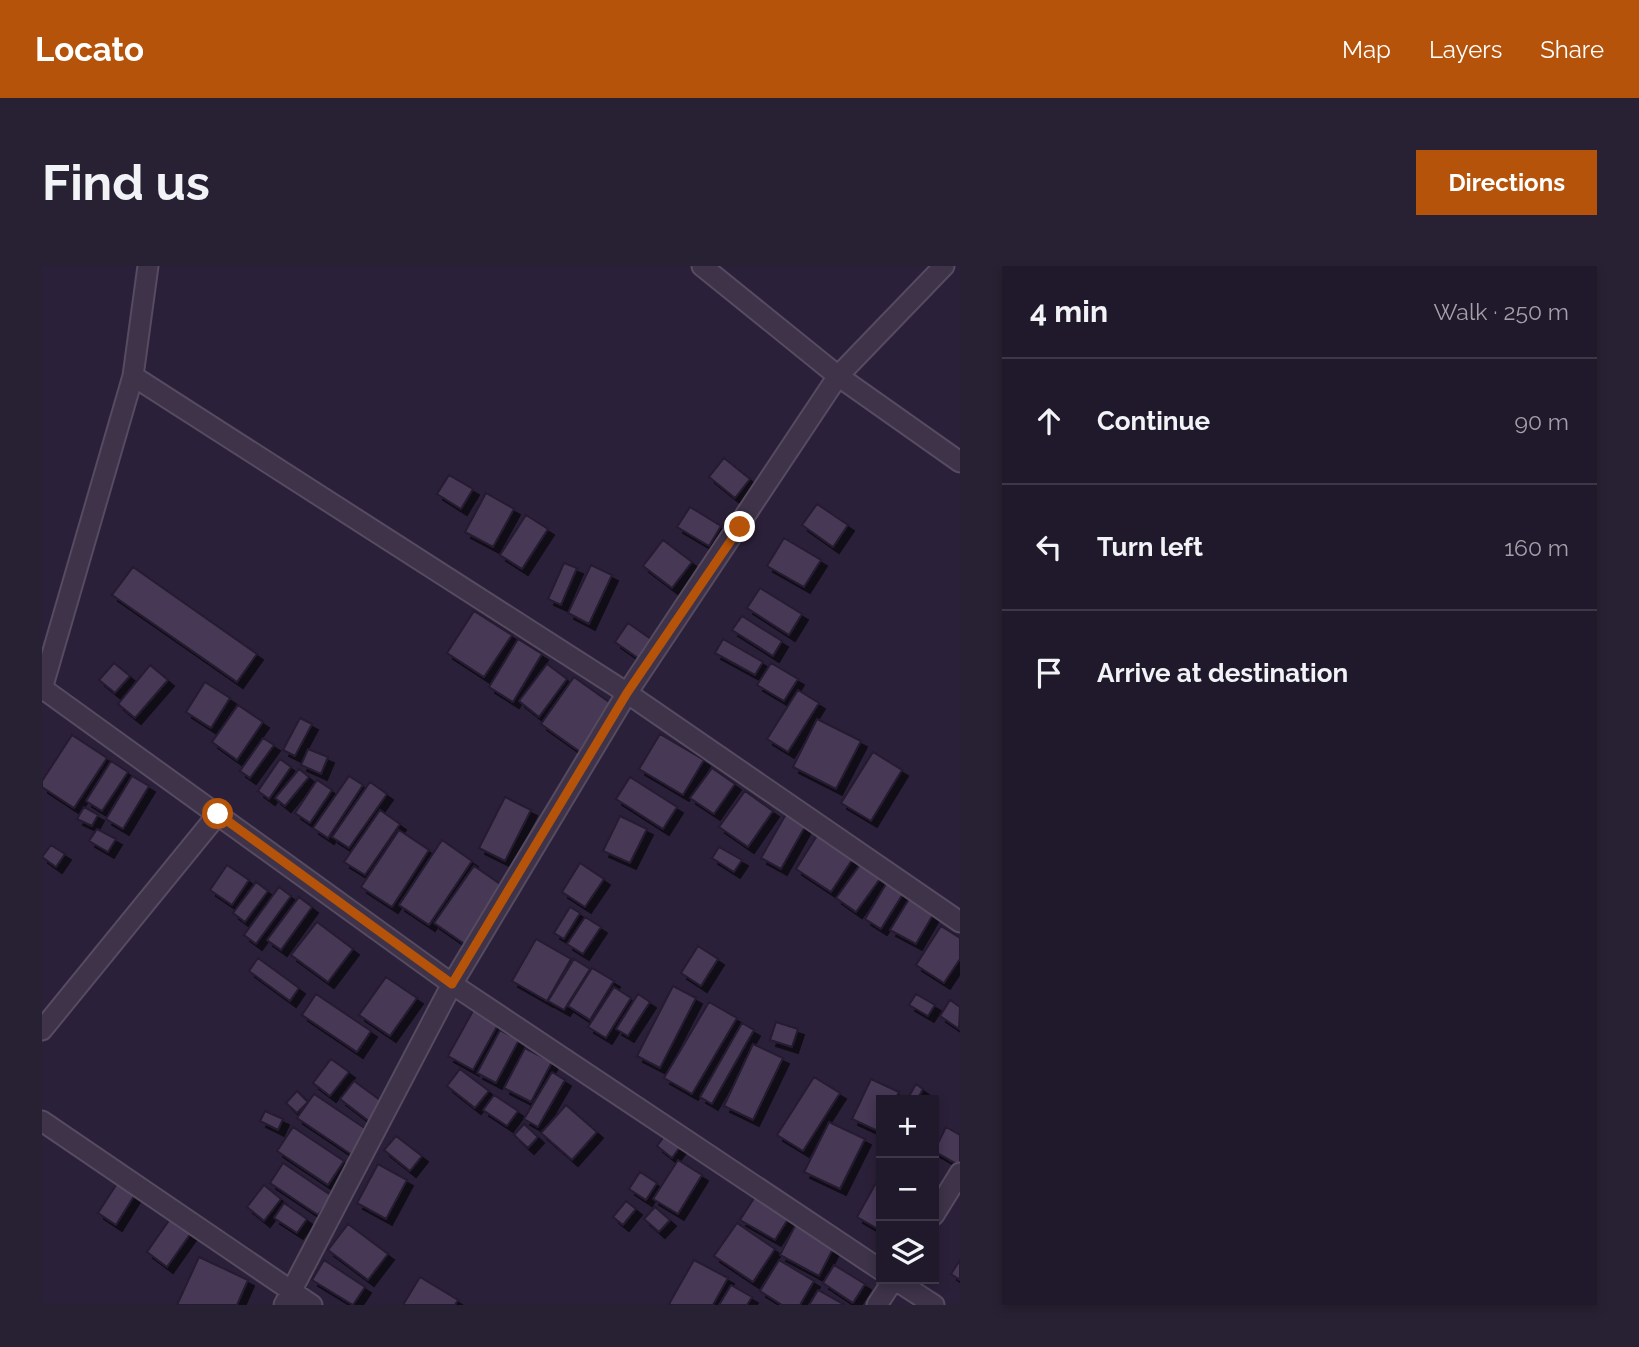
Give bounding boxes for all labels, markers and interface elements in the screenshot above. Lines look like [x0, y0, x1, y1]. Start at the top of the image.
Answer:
text: Locato [35, 30, 144, 69]
text: Map [1342, 35, 1391, 64]
text: Layers [1429, 35, 1502, 64]
text: Share [1540, 35, 1604, 64]
button: Directions [1416, 150, 1597, 215]
text: Find us [42, 154, 210, 211]
text: 4 min [1030, 294, 1108, 329]
text: Walk · 250 m [1434, 298, 1569, 325]
icon: ahead [1030, 402, 1068, 440]
text: Continue [1097, 406, 1210, 436]
text: 90 m [1514, 408, 1569, 435]
route end [724, 511, 755, 542]
icon: left [1030, 528, 1068, 566]
text: Turn left [1097, 532, 1203, 562]
text: 160 m [1504, 534, 1569, 561]
icon: arrive [1030, 654, 1068, 692]
text: Arrive at destination [1097, 658, 1348, 688]
route start [202, 798, 233, 829]
map controls [876, 1095, 939, 1284]
button: + [876, 1095, 939, 1158]
button: − [876, 1158, 939, 1221]
button: layers [876, 1221, 939, 1284]

